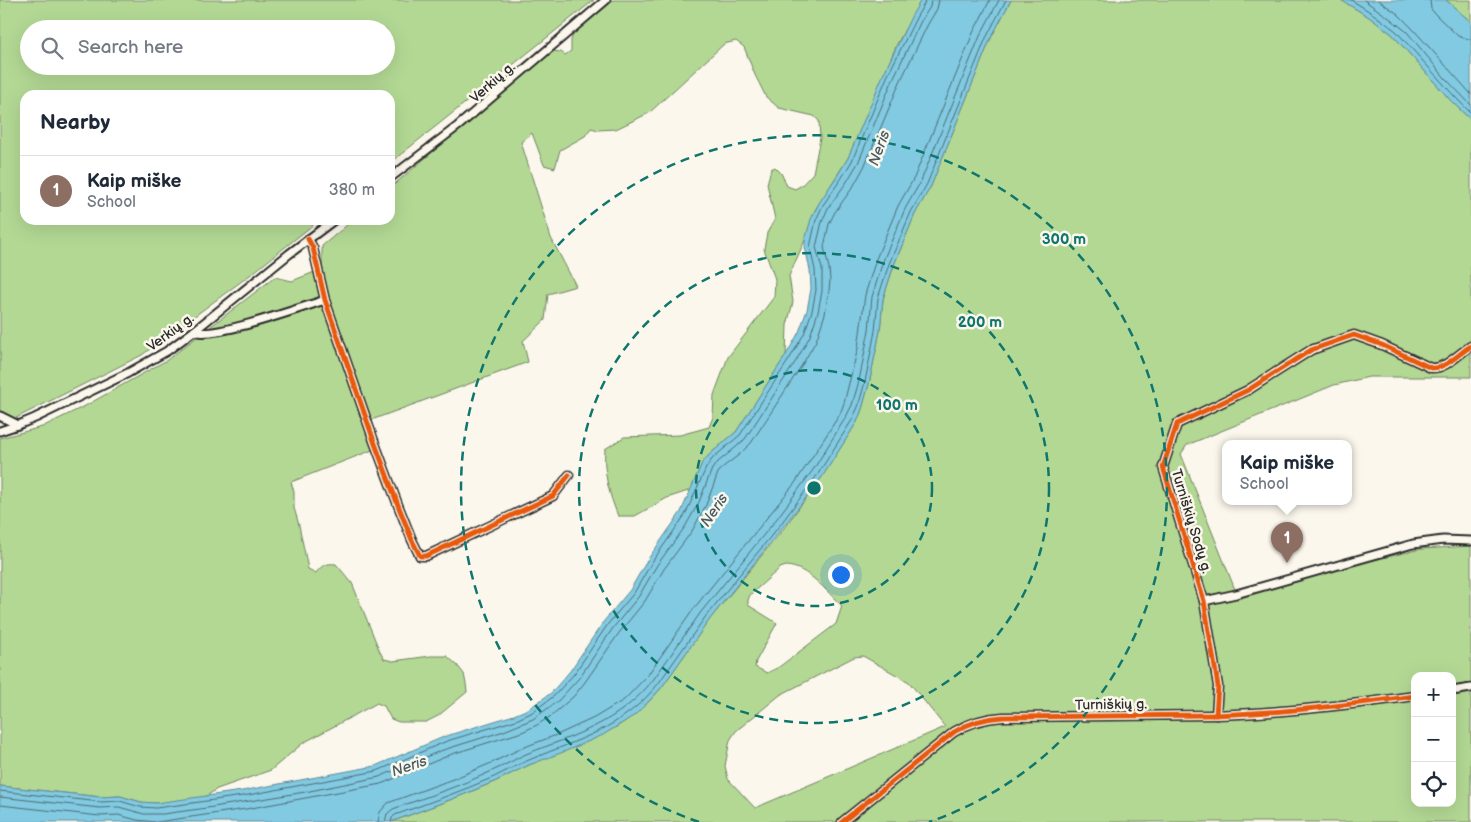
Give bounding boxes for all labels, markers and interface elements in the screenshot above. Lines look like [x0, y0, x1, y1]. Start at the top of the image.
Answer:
search box [20, 20, 395, 75]
icon: search [38, 34, 66, 62]
text: Search here [78, 36, 183, 59]
street label: Verkių g. [466, 58, 518, 106]
text: Nearby [40, 110, 110, 135]
water label: Neris [864, 127, 895, 168]
text: Kaip miške [87, 170, 181, 193]
text: 1 [53, 181, 59, 200]
text: 380 m [329, 181, 375, 200]
text: School [87, 193, 136, 212]
text: 300 m [1042, 230, 1086, 249]
street label: Verkių g. [144, 310, 197, 355]
text: 200 m [958, 313, 1002, 332]
text: 100 m [876, 396, 918, 415]
popup [1222, 440, 1352, 505]
text: Kaip miške [1240, 452, 1334, 475]
street label: Turniškių Sodų g. [1168, 467, 1216, 576]
text: School [1240, 475, 1289, 494]
centre of rings [805, 479, 823, 497]
water label: Neris [696, 490, 733, 531]
pin: 1 [1271, 522, 1303, 563]
your location [828, 562, 854, 588]
map controls [1411, 672, 1456, 807]
button: + [1411, 672, 1456, 717]
street label: Turniškių g. [1075, 695, 1147, 714]
button: − [1411, 717, 1456, 762]
water label: Neris [389, 751, 430, 781]
button: locate [1411, 762, 1456, 807]

